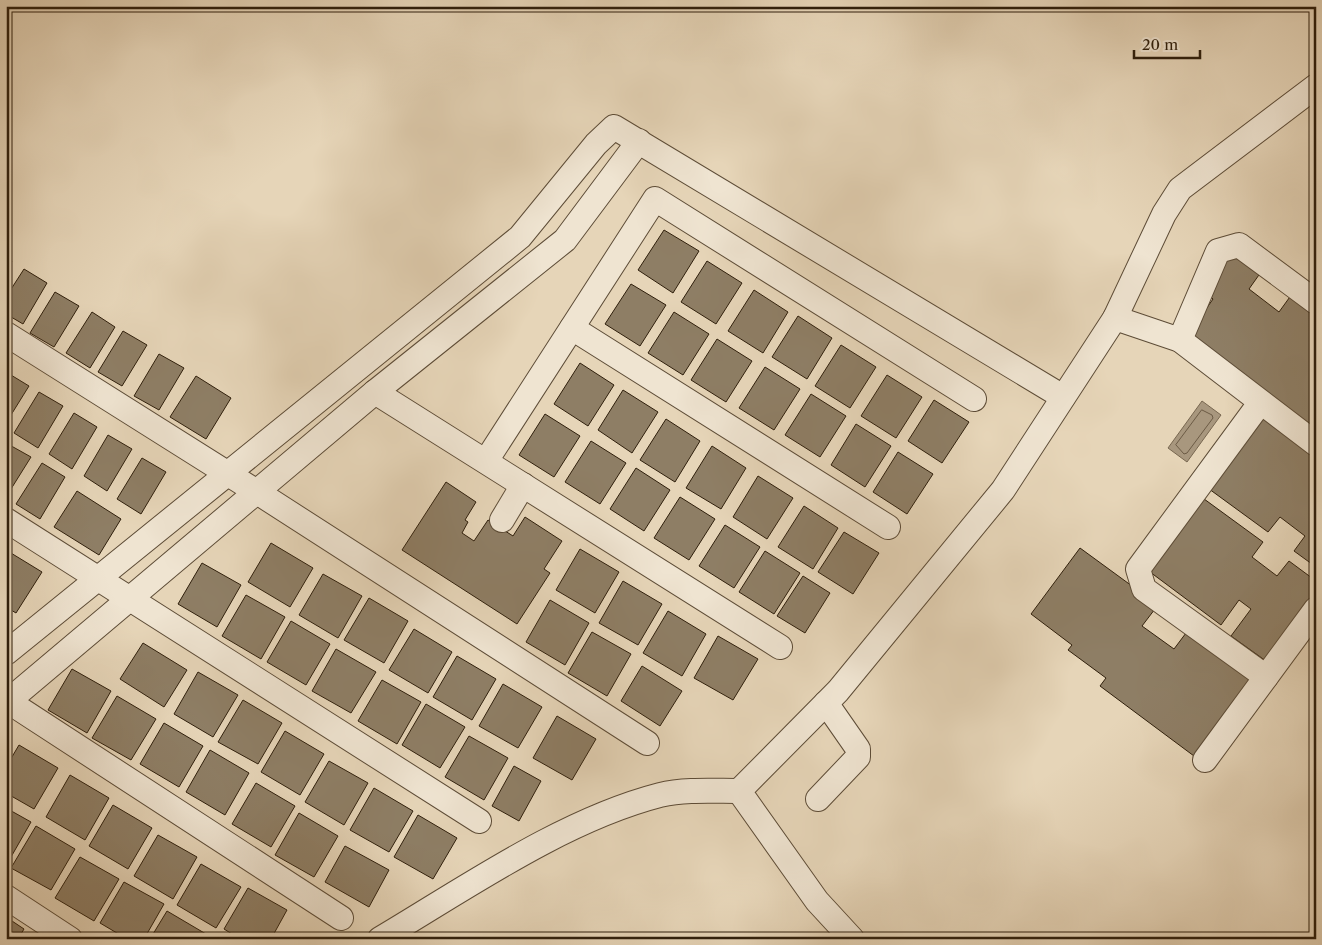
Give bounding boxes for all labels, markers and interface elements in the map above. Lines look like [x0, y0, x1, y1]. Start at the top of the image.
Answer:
scale bar [1134, 28, 1201, 60]
text: 20 m [1142, 35, 1178, 54]

